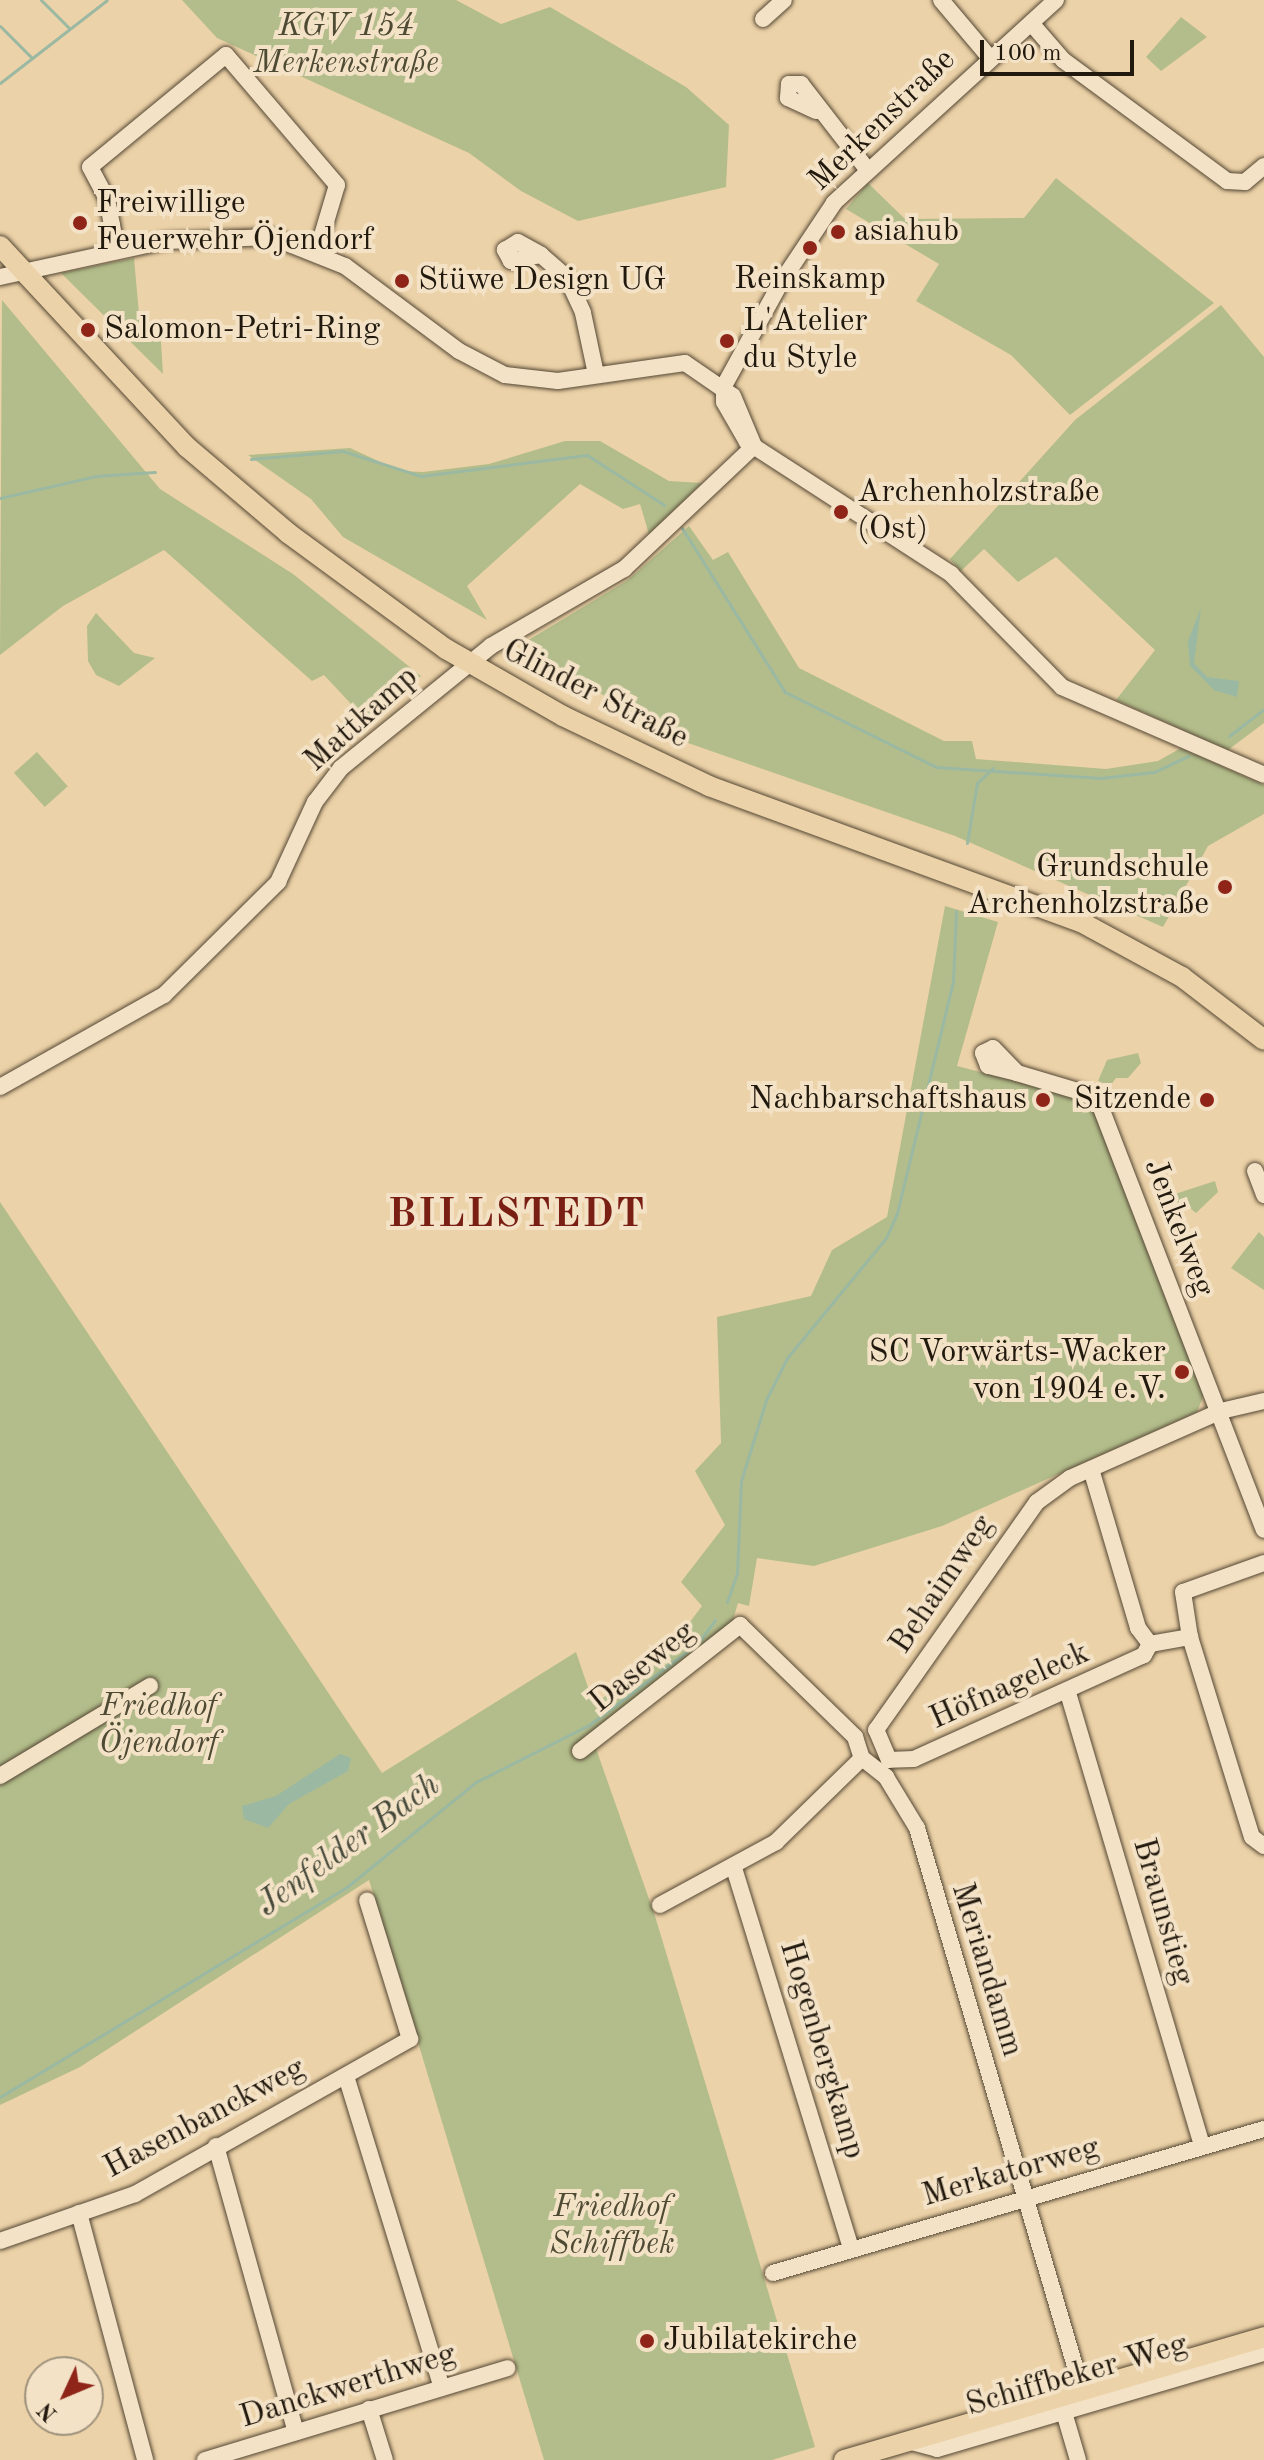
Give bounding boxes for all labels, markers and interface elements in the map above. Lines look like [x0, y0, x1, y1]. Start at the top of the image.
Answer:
park label: KGV 154 Merkenstraße [253, 9, 439, 84]
scale bar [984, 24, 1138, 74]
street label: Merkenstraße [802, 42, 964, 200]
text: 100 m [994, 42, 1062, 66]
place label: Freiwillige Feuerwehr Öjendorf [96, 186, 373, 261]
place label: asiahub [854, 213, 959, 251]
marker: Freiwillige Feuerwehr Öjendorf [71, 214, 89, 232]
marker: asiahub [829, 223, 847, 241]
marker: Reinskamp [801, 239, 819, 257]
place label: Reinskamp [734, 261, 886, 299]
place label: Stüwe Design UG [418, 262, 666, 300]
marker: Stüwe Design UG [393, 272, 411, 290]
place label: L'Atelier du Style [743, 304, 868, 379]
place label: Salomon-Petri-Ring [104, 311, 380, 349]
marker: Salomon-Petri-Ring [79, 321, 97, 339]
marker: L'Atelier du Style [718, 332, 736, 350]
place label: Archenholzstraße (Ost) [857, 475, 1099, 550]
marker: Archenholzstraße (Ost) [832, 503, 850, 521]
street label: Glinder Straße [496, 632, 694, 758]
street label: Mattkamp [297, 659, 427, 781]
place label: Grundschule Archenholzstraße [967, 850, 1209, 925]
marker: Grundschule Archenholzstraße [1216, 878, 1234, 896]
place label: Nachbarschaftshaus [749, 1081, 1027, 1119]
place label: Sitzende [1074, 1081, 1191, 1119]
marker: Nachbarschaftshaus [1034, 1091, 1052, 1109]
marker: Sitzende [1198, 1091, 1216, 1109]
street label: Jenkelweg [1134, 1154, 1222, 1302]
district label: BILLSTEDT [388, 1192, 646, 1240]
place label: SC Vorwärts-Wacker von 1904 e.V. [869, 1335, 1166, 1410]
marker: SC Vorwärts-Wacker von 1904 e.V. [1173, 1363, 1191, 1381]
street label: Behaimweg [883, 1508, 1003, 1662]
street label: Daseweg [582, 1614, 704, 1722]
street label: Höfnageleck [924, 1635, 1096, 1739]
park label: Friedhof Öjendorf [99, 1689, 219, 1764]
water label: Jenfelder Bach [250, 1766, 448, 1926]
street label: Braunstieg [1123, 1834, 1201, 1990]
street label: Meriandamm [941, 1878, 1031, 2062]
street label: Hogenbergkamp [770, 1936, 872, 2164]
street label: Hasenbanckweg [98, 2050, 312, 2188]
street label: Merkatorweg [918, 2129, 1104, 2217]
park label: Friedhof Schiffbek [549, 2190, 675, 2265]
place label: Jubilatekirche [663, 2322, 857, 2360]
street label: Schiffbeker Weg [962, 2326, 1192, 2426]
marker: Jubilatekirche [638, 2332, 656, 2350]
street label: Danckwerthweg [235, 2336, 461, 2438]
north arrow [24, 2356, 104, 2436]
text: N [34, 2398, 62, 2425]

